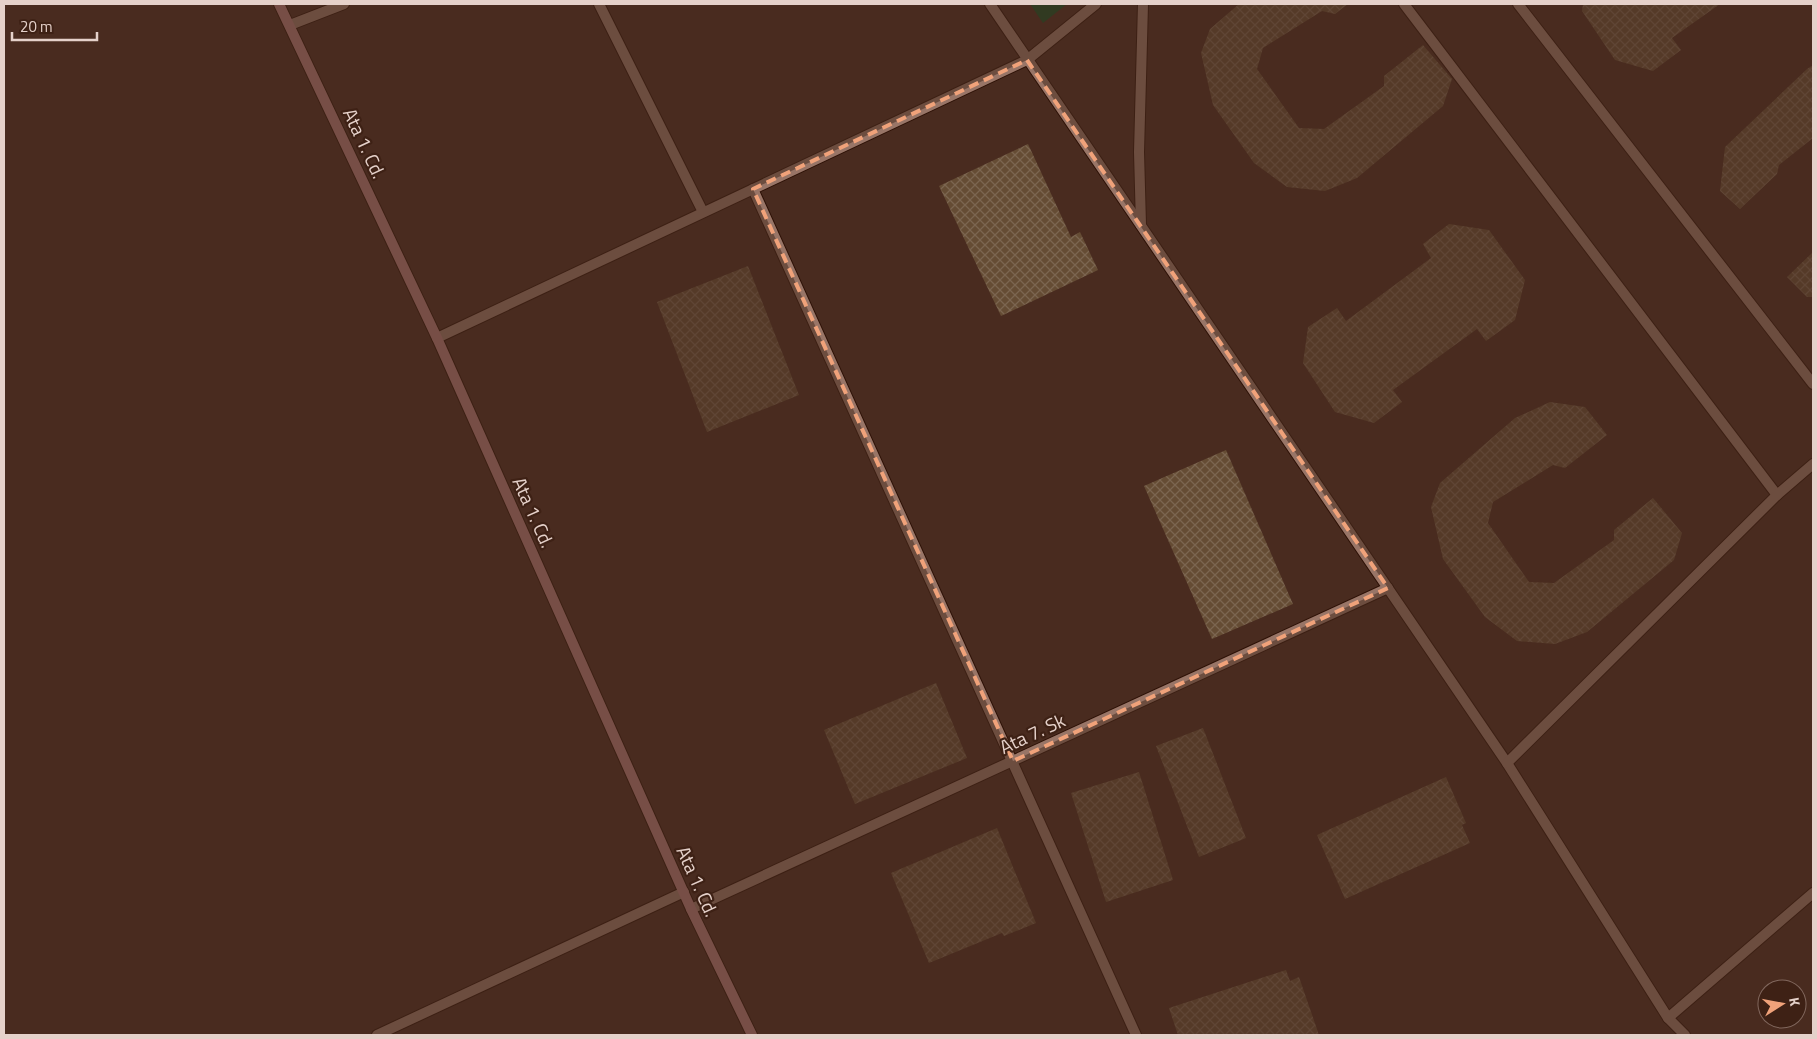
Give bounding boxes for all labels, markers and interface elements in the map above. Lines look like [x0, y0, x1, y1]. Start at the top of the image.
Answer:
scale bar [12, 10, 98, 42]
text: 20 m [20, 15, 53, 38]
street label: Ata 1. Cd. [336, 103, 394, 183]
street label: Ata 1. Cd. [506, 472, 562, 552]
street label: Ata 7. Sk [994, 705, 1070, 761]
street label: Ata 1. Cd. [670, 841, 726, 921]
north arrow [1757, 979, 1807, 1029]
text: K [1784, 995, 1806, 1008]

